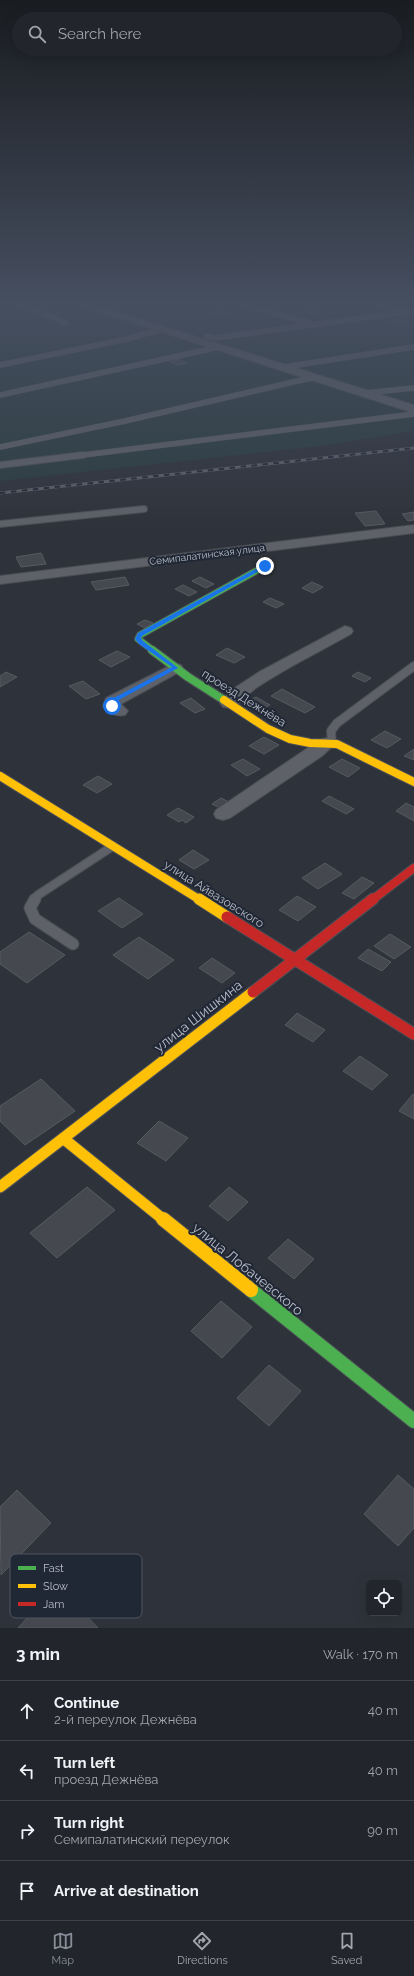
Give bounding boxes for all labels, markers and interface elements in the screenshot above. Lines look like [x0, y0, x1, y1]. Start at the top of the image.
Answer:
search box [12, 12, 402, 56]
icon: search [26, 23, 48, 45]
text: Search here [58, 25, 141, 43]
street label: Семипалатинская улица [149, 542, 265, 567]
route end [256, 557, 274, 575]
street label: проезд Дежнёва [199, 667, 289, 729]
route start [103, 697, 121, 715]
street label: улица Айвазовского [161, 857, 267, 931]
street label: улица Шишкина [151, 977, 245, 1055]
street label: улица Лобачевского [189, 1219, 307, 1319]
legend [10, 1554, 142, 1618]
text: Fast [43, 1562, 64, 1575]
text: Slow [43, 1580, 68, 1593]
map controls [366, 1580, 402, 1616]
button: locate [366, 1580, 402, 1616]
text: Jam [43, 1598, 64, 1611]
text: 3 min [16, 1644, 60, 1664]
text: Walk · 170 m [323, 1647, 398, 1662]
text: Continue [54, 1694, 119, 1712]
icon: ahead [16, 1700, 38, 1722]
text: 40 m [368, 1703, 398, 1718]
text: 2-й переулок Дежнёва [54, 1712, 197, 1727]
text: Turn left [54, 1754, 115, 1772]
icon: left [16, 1760, 38, 1782]
text: 40 m [368, 1763, 398, 1778]
text: проезд Дежнёва [54, 1772, 158, 1787]
text: Turn right [54, 1814, 124, 1832]
icon: right [16, 1820, 38, 1842]
text: 90 m [367, 1823, 398, 1838]
text: Семипалатинский переулок [54, 1832, 230, 1847]
icon: arrive [16, 1880, 38, 1902]
text: Arrive at destination [54, 1882, 199, 1900]
tab: Map [52, 1930, 74, 1967]
tab: Directions [177, 1930, 228, 1967]
tab: Saved [331, 1930, 362, 1967]

